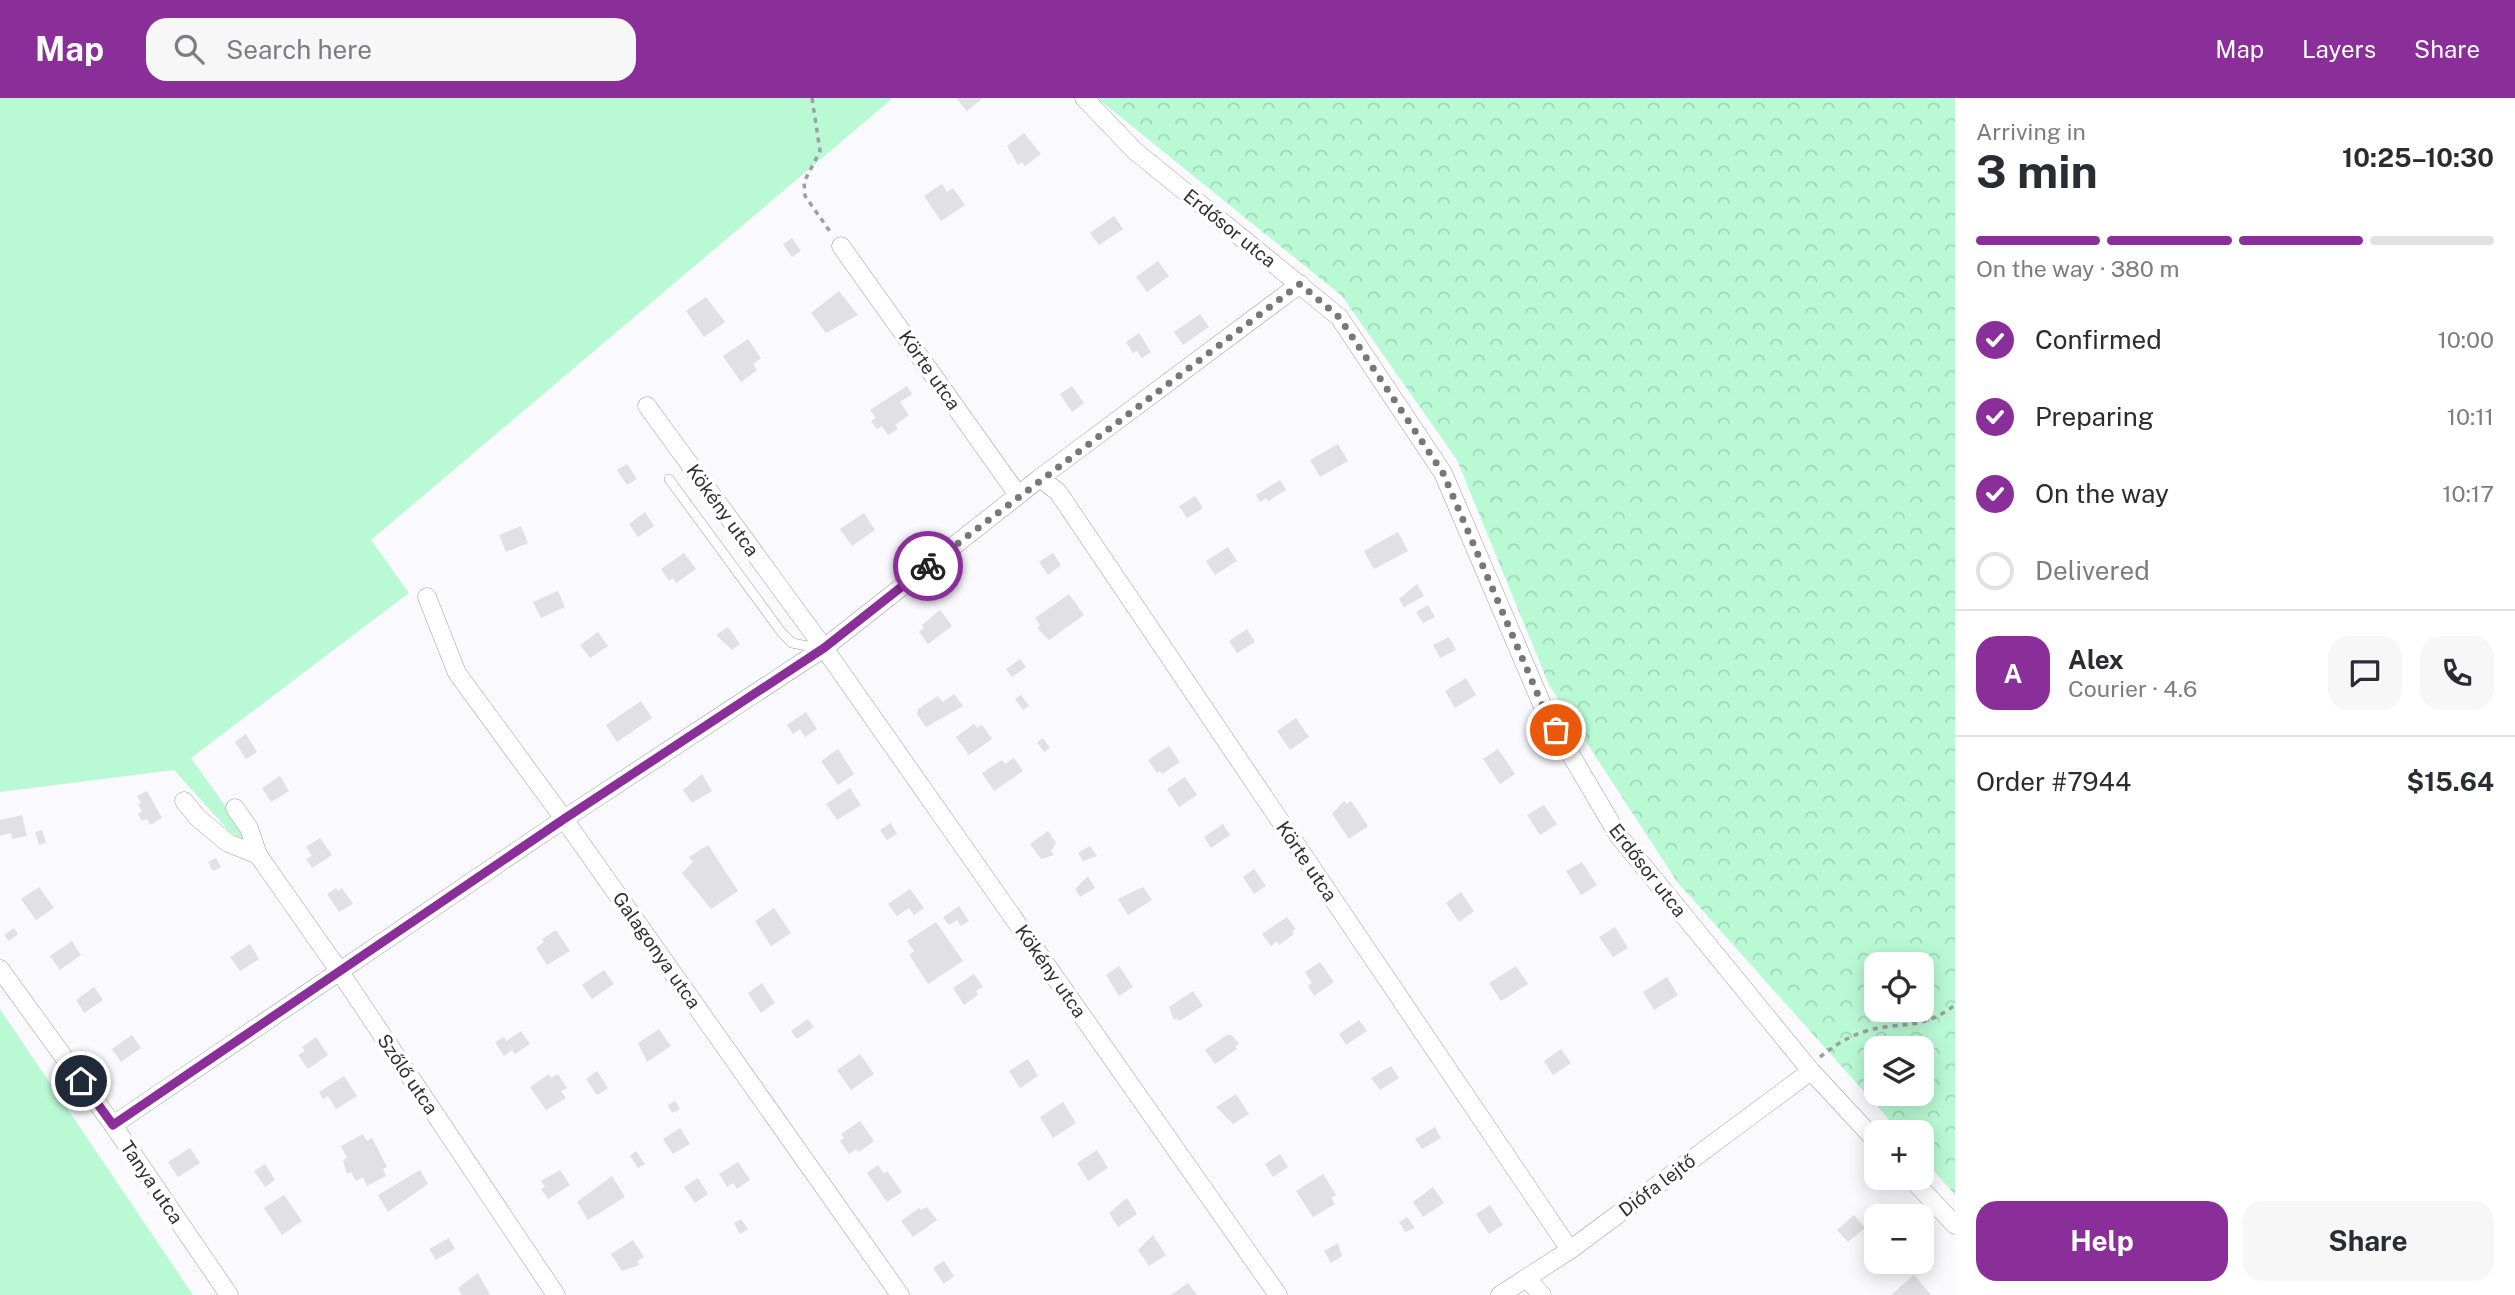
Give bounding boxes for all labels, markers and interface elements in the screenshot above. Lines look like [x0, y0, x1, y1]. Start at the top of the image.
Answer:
search box [146, 18, 636, 81]
text: Map [35, 30, 104, 68]
icon: search [170, 30, 208, 68]
text: Search here [226, 34, 372, 65]
text: Map [2215, 35, 2264, 63]
text: Layers [2302, 35, 2376, 63]
text: Share [2414, 35, 2480, 63]
text: Arriving in [1976, 118, 2086, 145]
text: 10:25–10:30 [2342, 142, 2494, 173]
text: 3 min [1976, 144, 2098, 198]
street label: Erdősor utca [1180, 184, 1280, 272]
text: On the way · 380 m [1976, 255, 2179, 282]
icon: check [1976, 321, 2014, 359]
text: Confirmed [2035, 324, 2162, 355]
street label: Körte utca [895, 326, 965, 414]
text: 10:00 [2437, 326, 2494, 353]
icon: check [1976, 398, 2014, 436]
text: Preparing [2035, 401, 2154, 432]
text: 10:11 [2447, 403, 2494, 430]
street label: Kökény utca [682, 460, 764, 560]
icon: check [1976, 475, 2014, 513]
text: On the way [2035, 478, 2169, 509]
text: 10:17 [2442, 480, 2494, 507]
courier [893, 531, 963, 601]
icon: bike [909, 547, 947, 585]
text: Delivered [2035, 555, 2150, 586]
button: chat [2328, 636, 2402, 710]
button: phone [2420, 636, 2494, 710]
text: Alex [2068, 644, 2124, 675]
text: A [2004, 658, 2022, 689]
text: Courier · 4.6 [2068, 675, 2197, 702]
pin [1526, 700, 1586, 760]
icon: bag [1537, 711, 1575, 749]
text: Order #7944 [1976, 766, 2131, 797]
text: $15.64 [2406, 766, 2494, 797]
street label: Körte utca [1272, 817, 1342, 905]
street label: Erdősor utca [1605, 819, 1691, 921]
street label: Galagonya utca [609, 887, 705, 1013]
street label: Kökény utca [1011, 920, 1091, 1022]
map controls [1864, 952, 1934, 1274]
button: locate [1864, 952, 1934, 1022]
street label: Szőlő utca [373, 1030, 443, 1118]
button: layers [1864, 1036, 1934, 1106]
pin [51, 1051, 111, 1111]
icon: home [62, 1062, 100, 1100]
button: + [1864, 1120, 1934, 1190]
street label: Tanya utca [116, 1136, 188, 1228]
street label: Diófa lejtő [1614, 1149, 1700, 1221]
button: Help [1976, 1201, 2228, 1281]
button: Share [2242, 1201, 2494, 1281]
button: − [1864, 1204, 1934, 1274]

